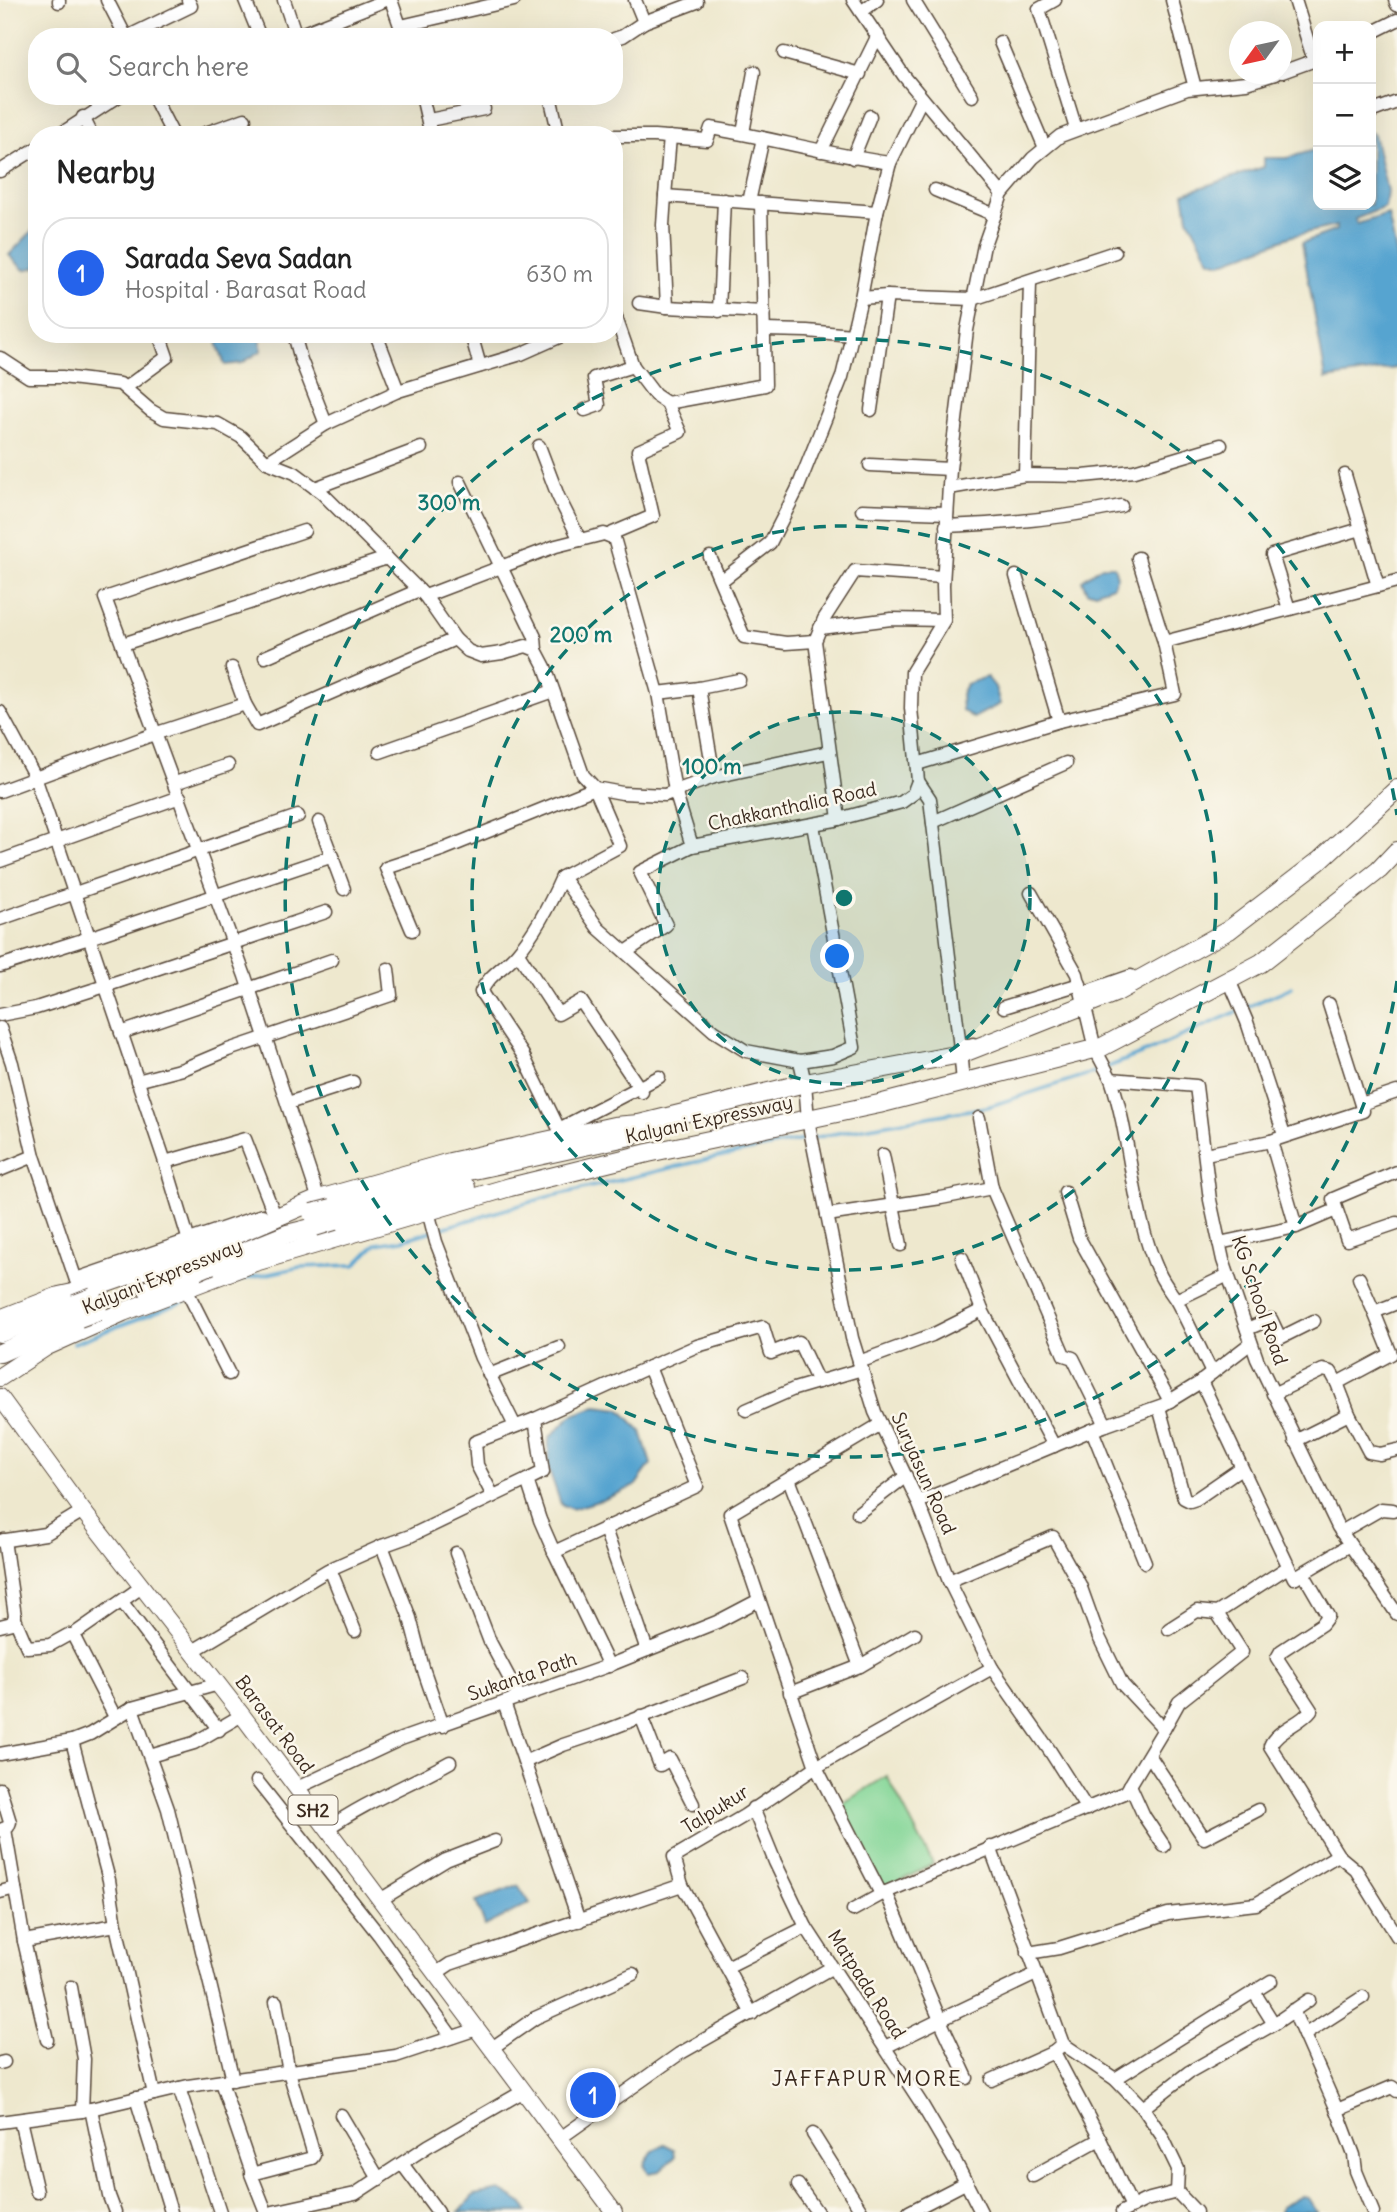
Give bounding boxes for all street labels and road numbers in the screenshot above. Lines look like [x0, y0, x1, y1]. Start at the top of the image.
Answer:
street label: Chakkanthalia Road [705, 776, 879, 836]
street label: Kalyani Expressway [623, 1090, 795, 1148]
street label: KG School Road [1227, 1232, 1293, 1368]
street label: Kalyani Expressway [78, 1233, 246, 1319]
street label: Suryasun Road [886, 1408, 962, 1538]
street label: Sukanta Path [464, 1646, 580, 1706]
street label: Barasat Road [230, 1670, 320, 1778]
street label: Talpukur [677, 1779, 753, 1839]
road number: SH2 [288, 1796, 338, 1824]
street label: Matpada Road [823, 1925, 911, 2043]

